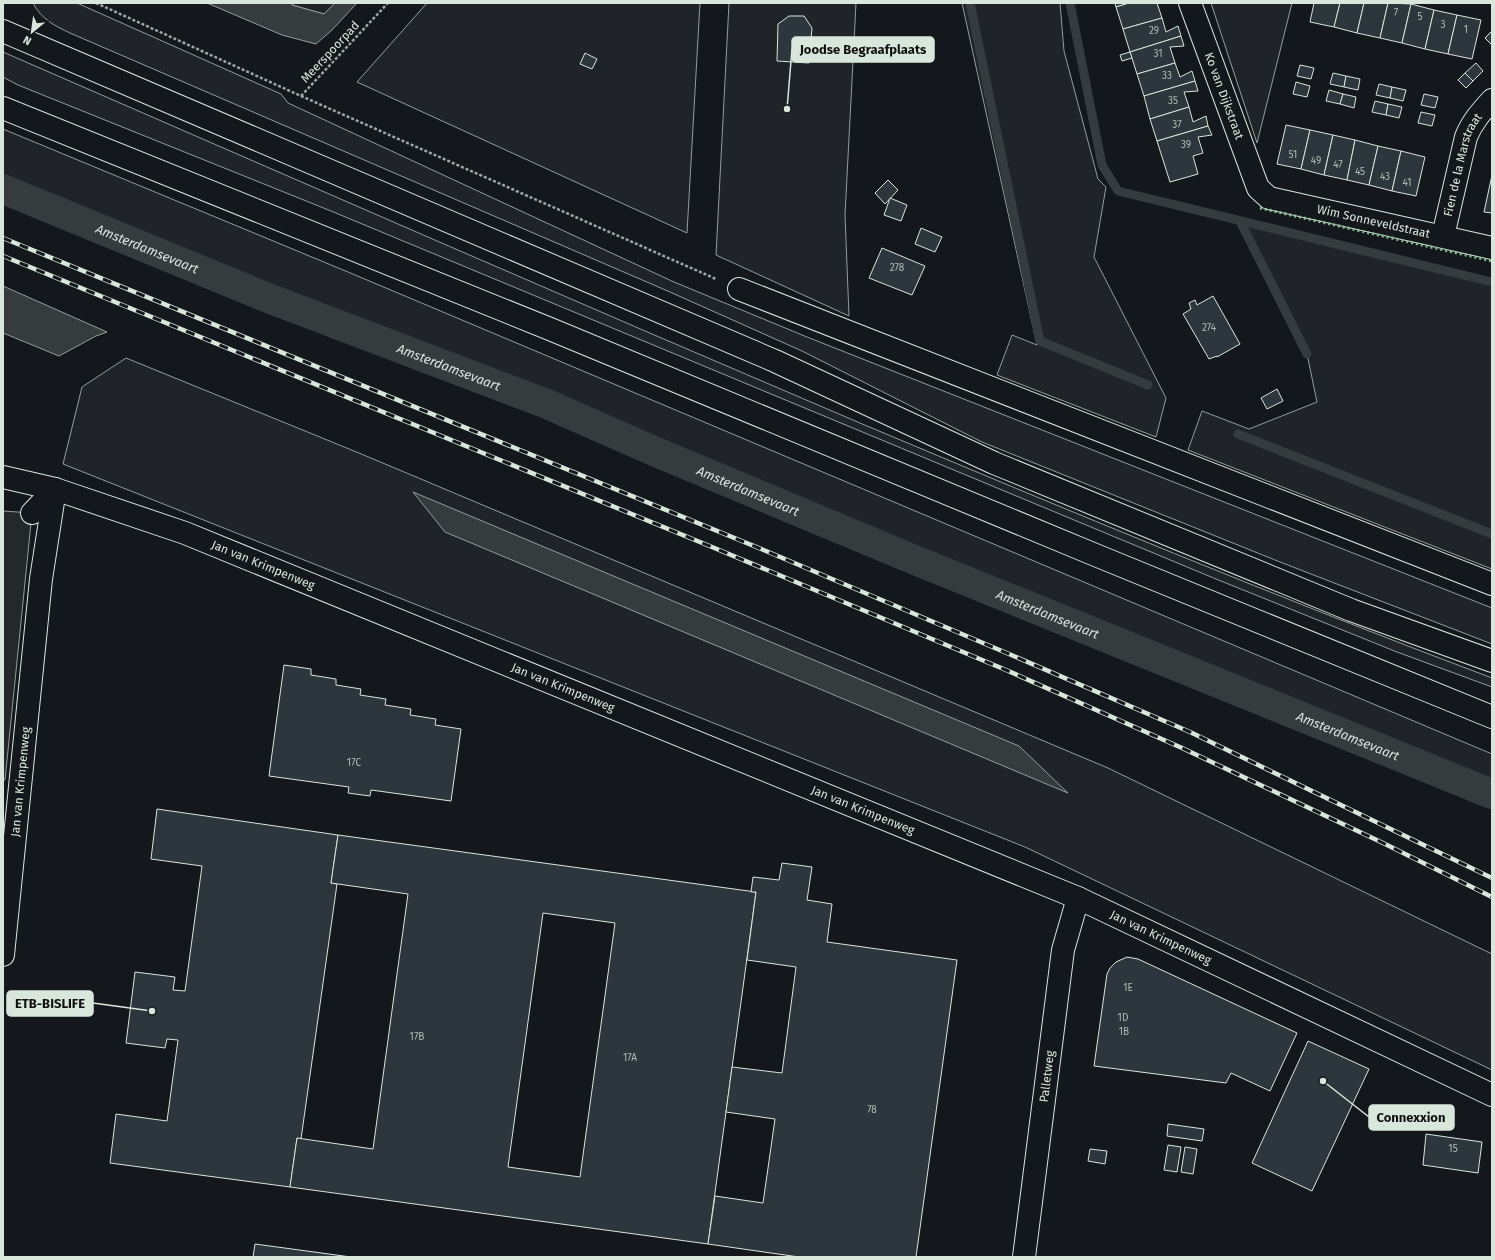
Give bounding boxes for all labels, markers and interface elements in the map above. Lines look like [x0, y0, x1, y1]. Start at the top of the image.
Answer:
house number: 7 [1394, 7, 1399, 19]
house number: 5 [1417, 11, 1423, 23]
north arrow [12, 12, 52, 52]
street label: Meerspoorpad [298, 18, 362, 86]
house number: 3 [1441, 19, 1446, 31]
house number: 1 [1464, 24, 1468, 36]
house number: 29 [1149, 25, 1159, 37]
text: N [21, 33, 34, 48]
callout: Joodse Begraafplaats [792, 37, 934, 62]
text: Joodse Begraafplaats [799, 42, 927, 57]
house number: 31 [1153, 48, 1163, 60]
street label: Ko van Dijkstraat [1202, 50, 1247, 142]
house number: 33 [1162, 70, 1172, 82]
house number: 35 [1168, 95, 1178, 107]
street label: Fien de la Marstraat [1441, 110, 1485, 218]
house number: 37 [1172, 119, 1182, 131]
house number: 39 [1181, 139, 1191, 151]
house number: 51 [1289, 149, 1297, 161]
house number: 49 [1311, 155, 1321, 167]
house number: 47 [1333, 159, 1343, 171]
house number: 45 [1355, 166, 1365, 178]
house number: 43 [1380, 171, 1390, 183]
house number: 41 [1402, 177, 1412, 189]
street label: Wim Sonneveldstraat [1316, 202, 1432, 241]
water label: Amsterdamsevaart [93, 220, 201, 276]
house number: 278 [890, 262, 905, 274]
house number: 274 [1202, 322, 1217, 334]
water label: Amsterdamsevaart [394, 340, 503, 393]
water label: Amsterdamsevaart [694, 462, 802, 519]
street label: Jan van Krimpenweg [209, 538, 318, 593]
water label: Amsterdamsevaart [993, 586, 1102, 642]
street label: Jan van Krimpenweg [509, 660, 618, 715]
water label: Amsterdamsevaart [1294, 708, 1402, 763]
street label: Jan van Krimpenweg [8, 725, 33, 838]
house number: 17C [347, 757, 362, 769]
street label: Jan van Krimpenweg [809, 783, 917, 838]
street label: Jan van Krimpenweg [1108, 907, 1214, 968]
house number: 1E [1123, 982, 1133, 994]
callout: ETB-BISLIFE [7, 991, 93, 1016]
text: ETB-BISLIFE [15, 996, 85, 1011]
house number: 1D [1118, 1012, 1128, 1024]
house number: 1B [1119, 1026, 1129, 1038]
house number: 17B [410, 1031, 424, 1043]
street label: Palletweg [1037, 1049, 1057, 1103]
house number: 17A [623, 1052, 637, 1064]
house number: 78 [867, 1104, 877, 1116]
callout: Connexxion [1369, 1105, 1454, 1130]
text: Connexxion [1377, 1110, 1445, 1125]
house number: 15 [1448, 1143, 1458, 1155]

